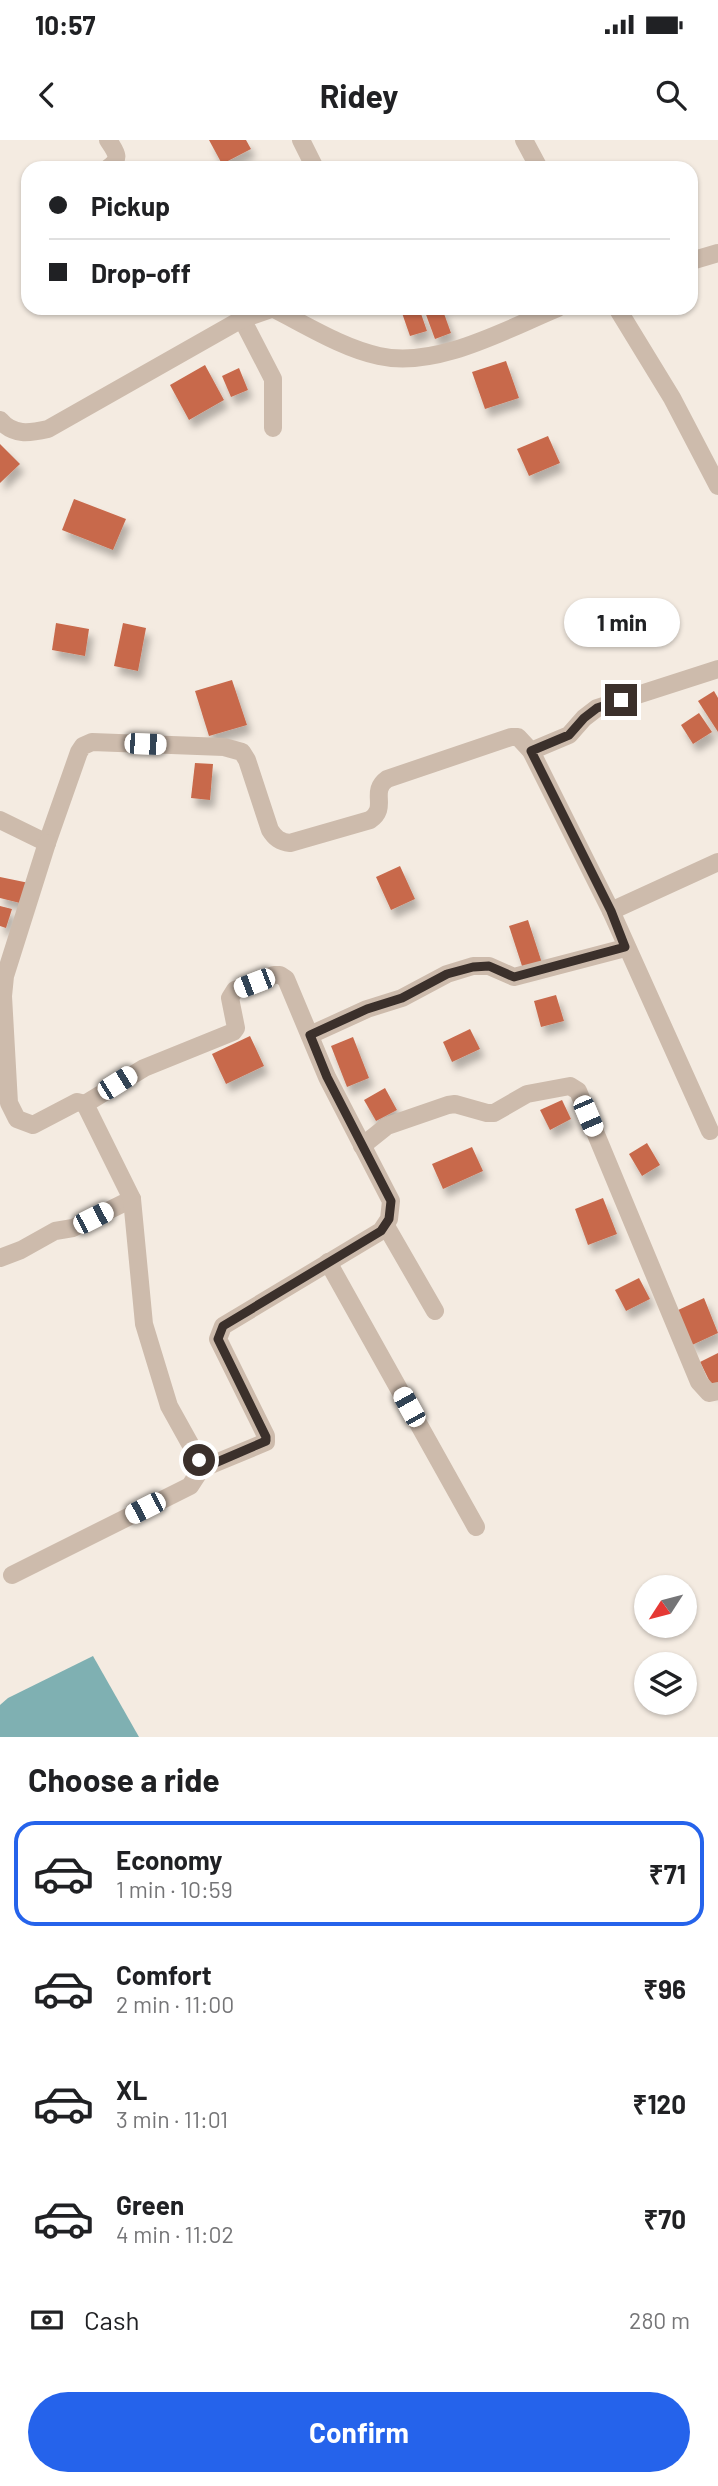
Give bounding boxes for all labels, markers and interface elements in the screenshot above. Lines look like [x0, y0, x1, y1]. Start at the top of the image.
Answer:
text: 10:57 [35, 9, 95, 40]
icon: back [28, 76, 66, 114]
text: Ridey [320, 76, 398, 114]
icon: search [652, 76, 690, 114]
text: Pickup [91, 190, 170, 221]
text: Drop-off [91, 257, 191, 288]
callout: 1 min [563, 598, 679, 648]
text: 1 min [597, 608, 647, 636]
route end [605, 684, 637, 716]
car [124, 733, 167, 755]
car [231, 966, 278, 1000]
car [94, 1063, 141, 1103]
car [571, 1093, 606, 1139]
car [70, 1199, 117, 1237]
car [390, 1384, 429, 1430]
route start [183, 1444, 215, 1476]
car [122, 1489, 169, 1527]
north arrow [634, 1575, 696, 1638]
map controls [634, 1575, 697, 1715]
button: layers [634, 1652, 697, 1715]
text: Choose a ride [28, 1760, 220, 1798]
icon: car [32, 1842, 95, 1905]
text: Economy [116, 1844, 222, 1875]
text: ₹71 [649, 1858, 686, 1889]
text: 1 min · 10:59 [116, 1875, 233, 1903]
icon: car [32, 1957, 95, 2020]
text: Comfort [116, 1959, 212, 1990]
text: ₹96 [643, 1973, 686, 2004]
text: 2 min · 11:00 [116, 1990, 234, 2018]
icon: car [32, 2072, 95, 2135]
text: XL [116, 2074, 147, 2105]
text: ₹120 [633, 2088, 686, 2119]
text: 3 min · 11:01 [116, 2105, 228, 2133]
icon: car [32, 2187, 95, 2250]
text: Green [116, 2189, 184, 2220]
text: ₹70 [643, 2203, 686, 2234]
text: 4 min · 11:02 [116, 2220, 234, 2248]
icon: cash [28, 2301, 66, 2339]
text: Cash [84, 2304, 139, 2335]
text: 280 m [629, 2306, 690, 2334]
button: Confirm [28, 2392, 690, 2472]

